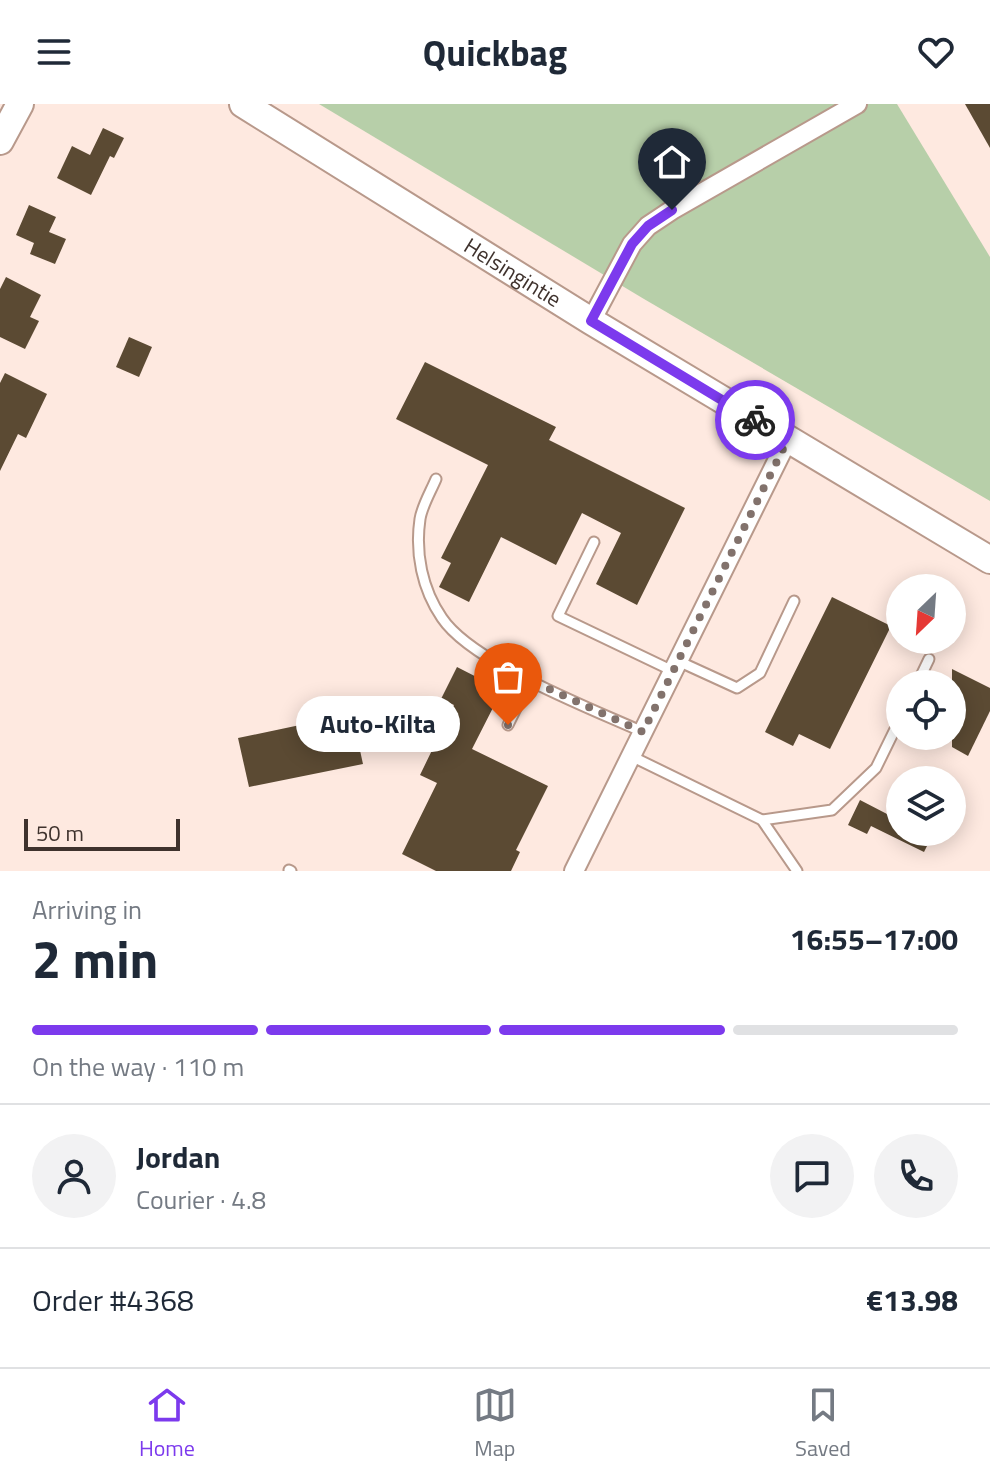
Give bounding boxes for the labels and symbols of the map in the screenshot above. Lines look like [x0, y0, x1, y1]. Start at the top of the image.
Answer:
pin [638, 128, 706, 210]
street label: Helsingintie [457, 229, 568, 316]
courier [715, 380, 795, 460]
north arrow [886, 574, 966, 654]
pin [474, 643, 542, 725]
callout: Auto-Kilta [296, 697, 460, 753]
scale bar [24, 815, 180, 851]

